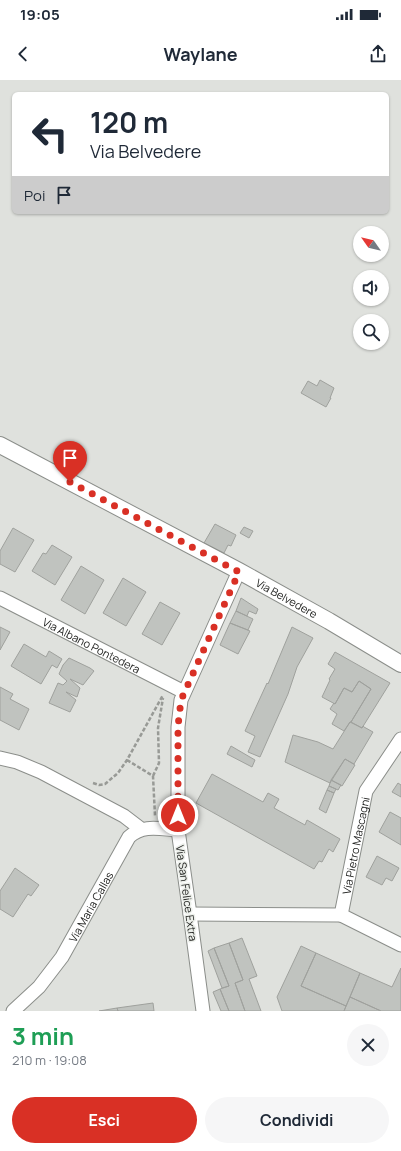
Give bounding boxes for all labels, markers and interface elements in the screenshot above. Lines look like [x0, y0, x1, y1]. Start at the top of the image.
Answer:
text: 19:05 [20, 4, 60, 25]
text: Waylane [163, 42, 238, 66]
icon: back [12, 43, 34, 65]
icon: share [367, 43, 389, 65]
text: 120 m [90, 103, 168, 141]
icon: left [24, 108, 76, 160]
text: Via Belvedere [90, 139, 201, 163]
icon: arrive [53, 184, 75, 206]
text: Poi [24, 185, 45, 206]
north arrow [353, 226, 389, 262]
map controls [353, 226, 389, 350]
button: sound [353, 270, 389, 306]
button: search [353, 314, 389, 350]
pin [53, 441, 87, 482]
icon: arrive [59, 447, 81, 469]
street label: Via Belvedere [253, 575, 321, 621]
street label: Via Albano Pontedera [40, 614, 143, 676]
position arrow [157, 794, 199, 836]
street label: Via Pietro Mascagni [338, 795, 372, 895]
street label: Via San Felice Extra [173, 844, 201, 942]
street label: Via Maria Callas [64, 868, 116, 945]
text: 3 min [12, 1019, 74, 1052]
button: close [347, 1024, 389, 1066]
text: 210 m · 19:08 [12, 1051, 87, 1069]
button: Esci [12, 1097, 197, 1143]
button: Condividi [205, 1097, 389, 1143]

